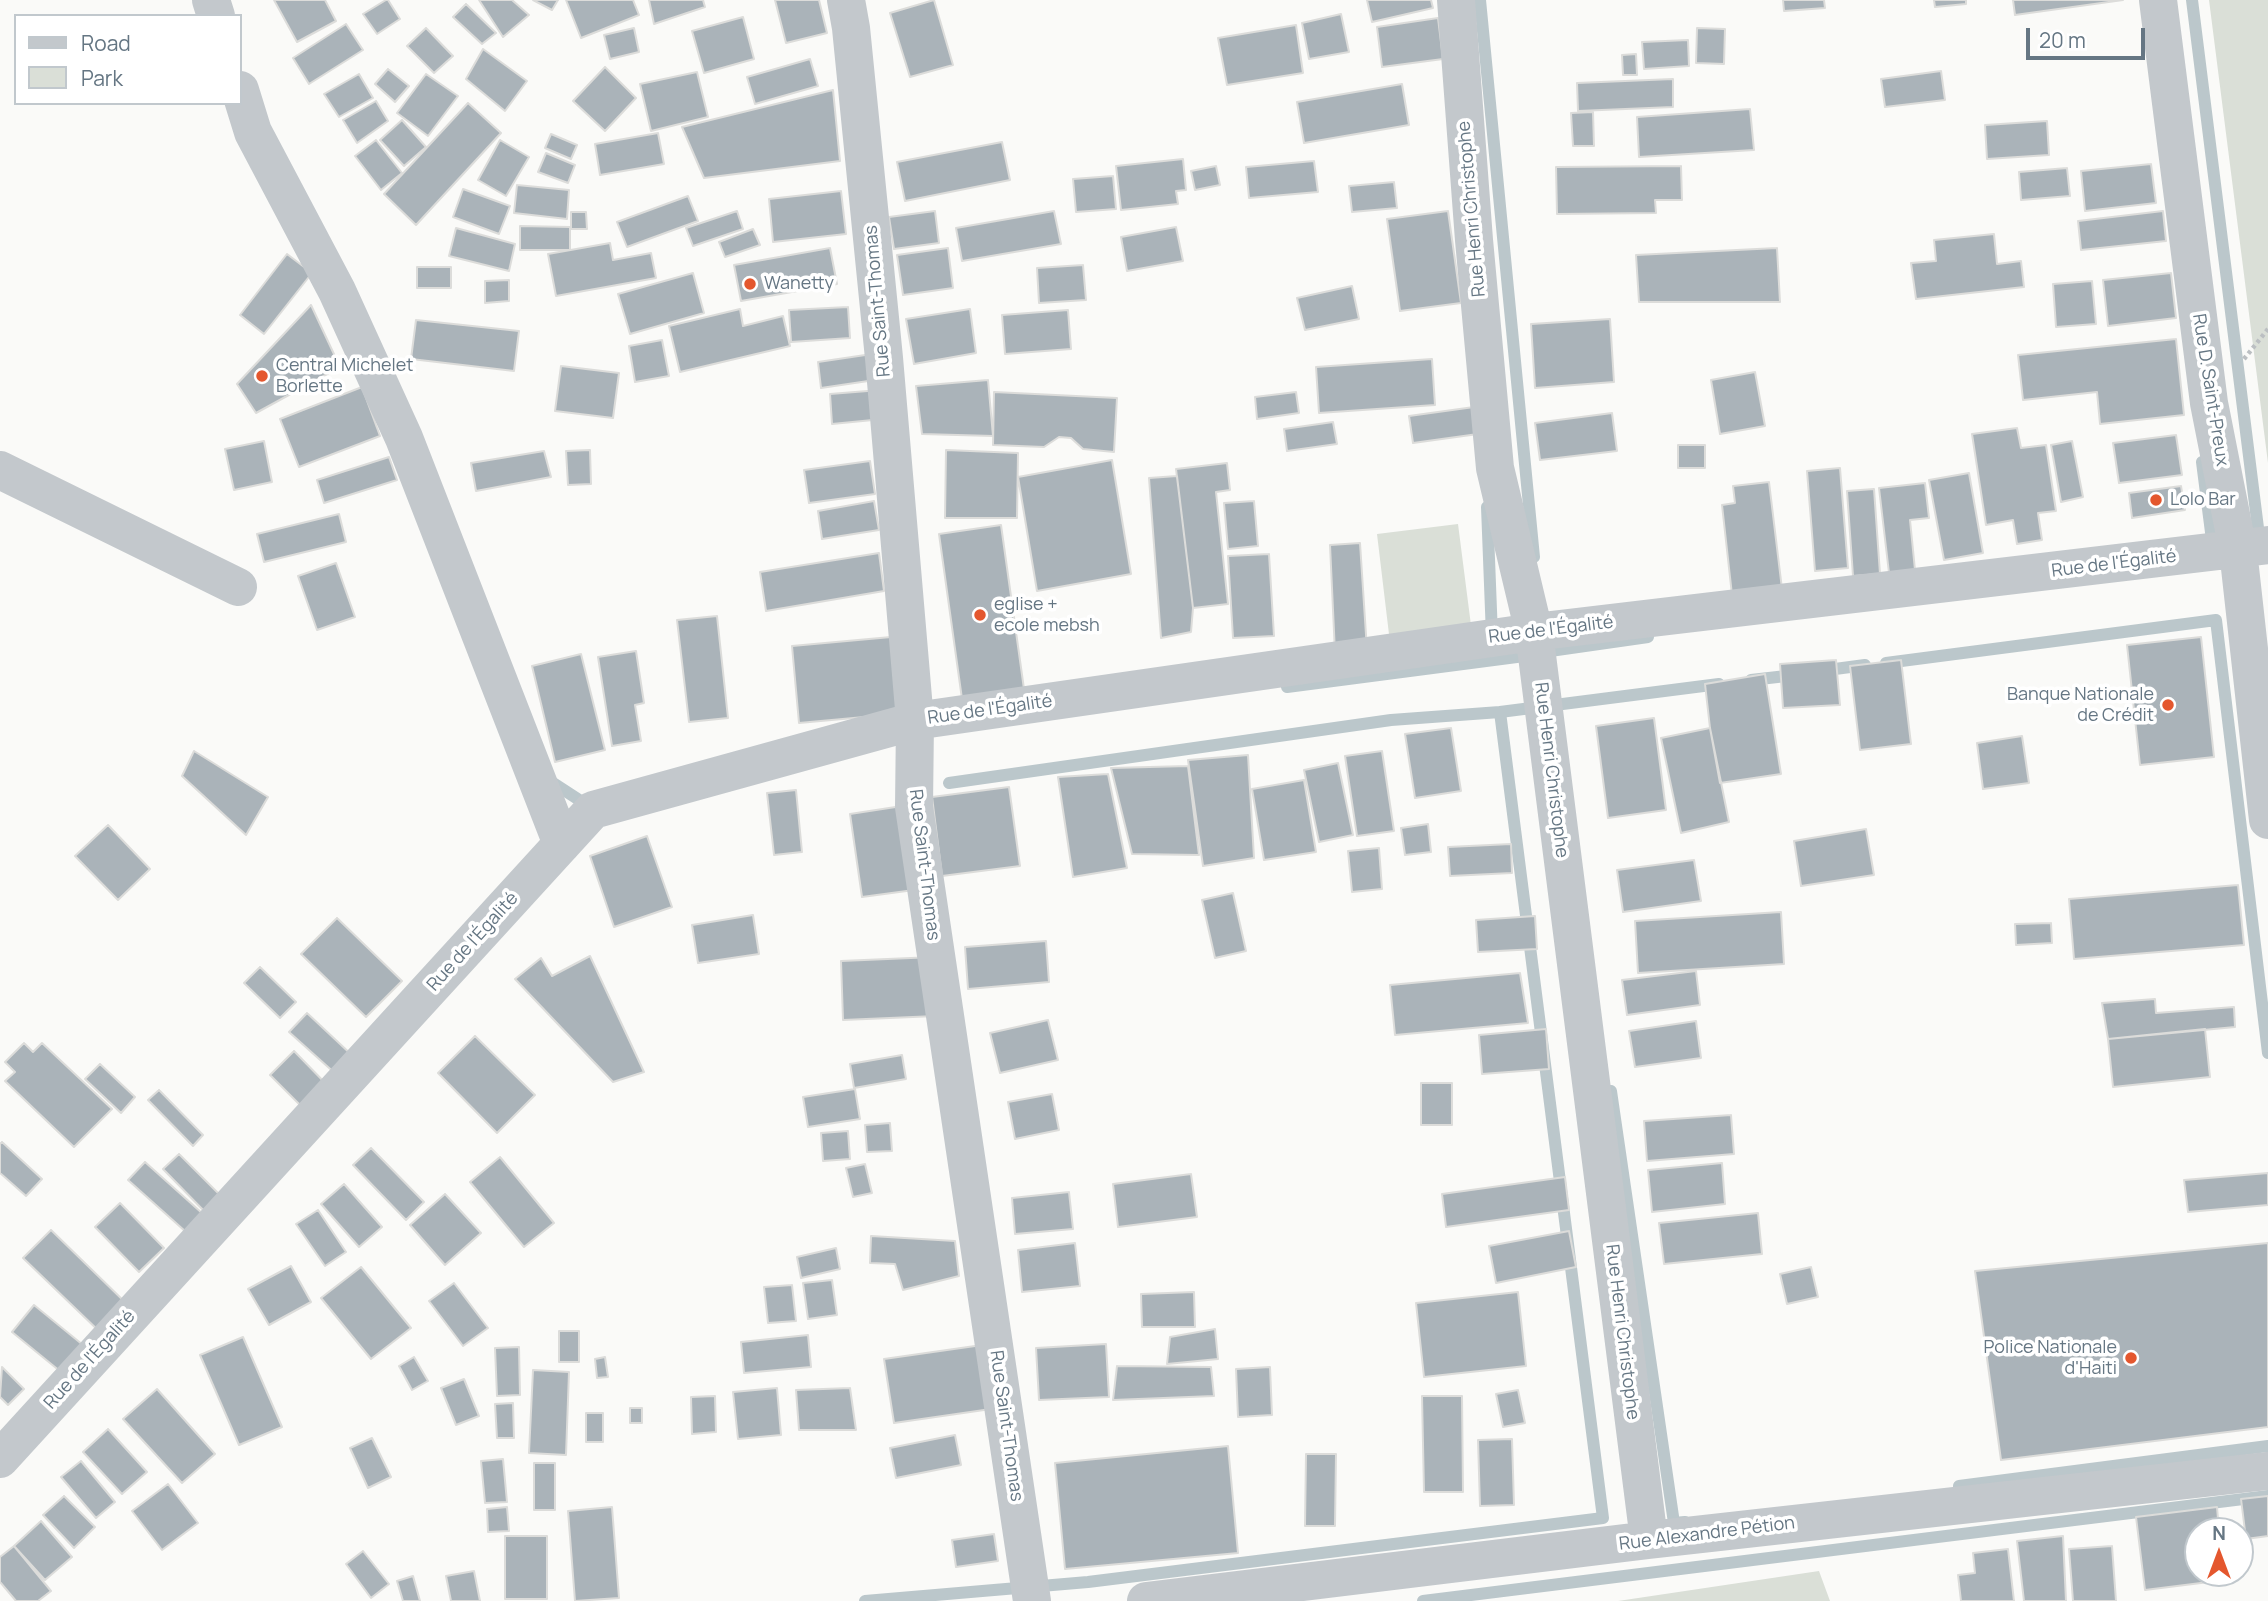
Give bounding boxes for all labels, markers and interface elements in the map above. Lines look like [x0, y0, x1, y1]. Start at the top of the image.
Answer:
legend [14, 14, 242, 105]
scale bar [2030, 14, 2149, 58]
text: 20 m [2039, 26, 2086, 54]
text: Road [81, 29, 131, 57]
text: Park [81, 64, 123, 92]
street label: Rue Henri Christophe [1454, 120, 1490, 298]
street label: Rue Saint-Thomas [861, 224, 895, 378]
place label: Wanetty [764, 273, 834, 295]
marker: Wanetty [742, 276, 758, 292]
street label: Rue D. Saint-Preux [2187, 312, 2233, 468]
place label: Central Michelet Borlette [276, 355, 413, 398]
marker: Central Michelet Borlette [254, 368, 270, 384]
place label: Lolo Bar [2170, 489, 2236, 511]
marker: Lolo Bar [2148, 492, 2164, 508]
street label: Rue de l'Égalité [2050, 546, 2178, 582]
place label: eglise + ecole mebsh [994, 594, 1100, 636]
marker: eglise + ecole mebsh [972, 607, 988, 623]
street label: Rue de l'Égalité [1487, 612, 1615, 648]
street label: Rue Henri Christophe [1530, 681, 1572, 859]
place label: Banque Nationale de Crédit [2007, 684, 2154, 726]
street label: Rue de l'Égalité [926, 691, 1054, 729]
marker: Banque Nationale de Crédit [2160, 697, 2176, 713]
street label: Rue Saint-Thomas [904, 788, 944, 942]
street label: Rue de l'Égalité [423, 888, 523, 996]
street label: Rue Henri Christophe [1601, 1243, 1643, 1421]
street label: Rue de l'Égalité [40, 1306, 140, 1414]
place label: Police Nationale d'Haiti [1984, 1337, 2117, 1380]
street label: Rue Saint-Thomas [985, 1349, 1027, 1503]
marker: Police Nationale d'Haiti [2123, 1350, 2139, 1366]
street label: Rue Alexandre Pétion [1618, 1512, 1796, 1556]
north arrow [2184, 1517, 2254, 1587]
text: N [2212, 1520, 2226, 1546]

